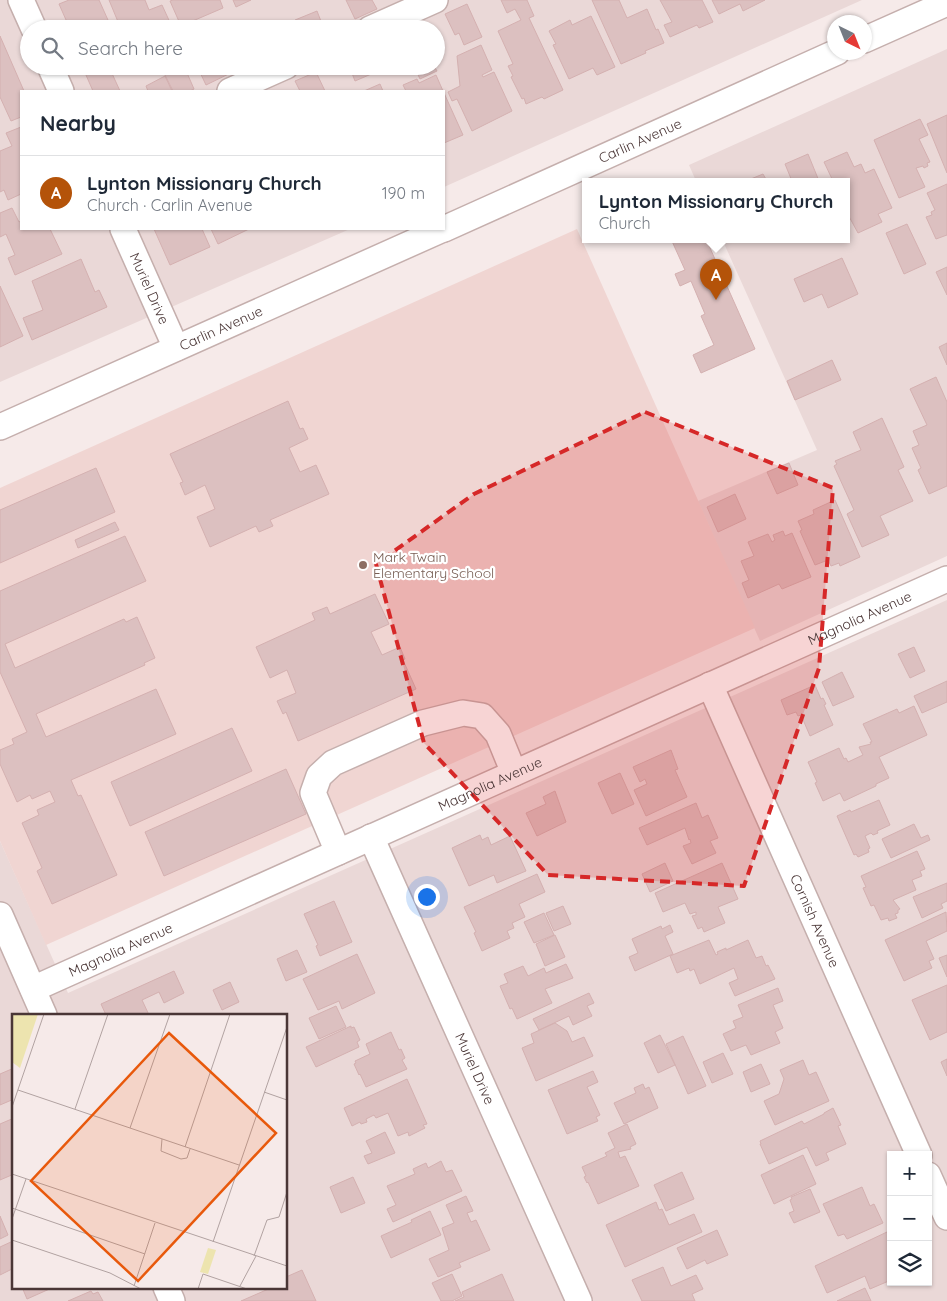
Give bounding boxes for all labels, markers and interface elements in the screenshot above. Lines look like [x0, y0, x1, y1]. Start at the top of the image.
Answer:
north arrow [827, 15, 872, 60]
search box [20, 20, 445, 75]
icon: search [38, 34, 66, 62]
text: Search here [78, 36, 183, 60]
text: Nearby [40, 110, 116, 136]
street label: Carlin Avenue [596, 114, 684, 167]
text: Lynton Missionary Church [87, 171, 322, 195]
popup [582, 178, 850, 243]
text: A [51, 183, 61, 203]
text: 190 m [382, 183, 425, 203]
text: Lynton Missionary Church [599, 189, 833, 213]
text: Church · Carlin Avenue [87, 195, 252, 215]
text: Church [599, 213, 651, 233]
street label: Muriel Drive [126, 250, 173, 327]
pin: A [700, 259, 732, 300]
street label: Carlin Avenue [177, 302, 265, 355]
place label: Mark Twain Elementary School [373, 548, 494, 582]
marker: Mark Twain Elementary School [357, 559, 369, 571]
street label: Magnolia Avenue [805, 587, 914, 649]
street label: Magnolia Avenue [435, 753, 545, 815]
street label: Cornish Avenue [786, 871, 843, 970]
your location [414, 884, 440, 910]
street label: Magnolia Avenue [66, 919, 175, 981]
inset map [12, 1014, 288, 1288]
street label: Muriel Drive [451, 1030, 499, 1108]
map controls [887, 1151, 932, 1286]
button: + [887, 1151, 932, 1196]
button: − [887, 1196, 932, 1241]
button: layers [887, 1241, 932, 1286]

